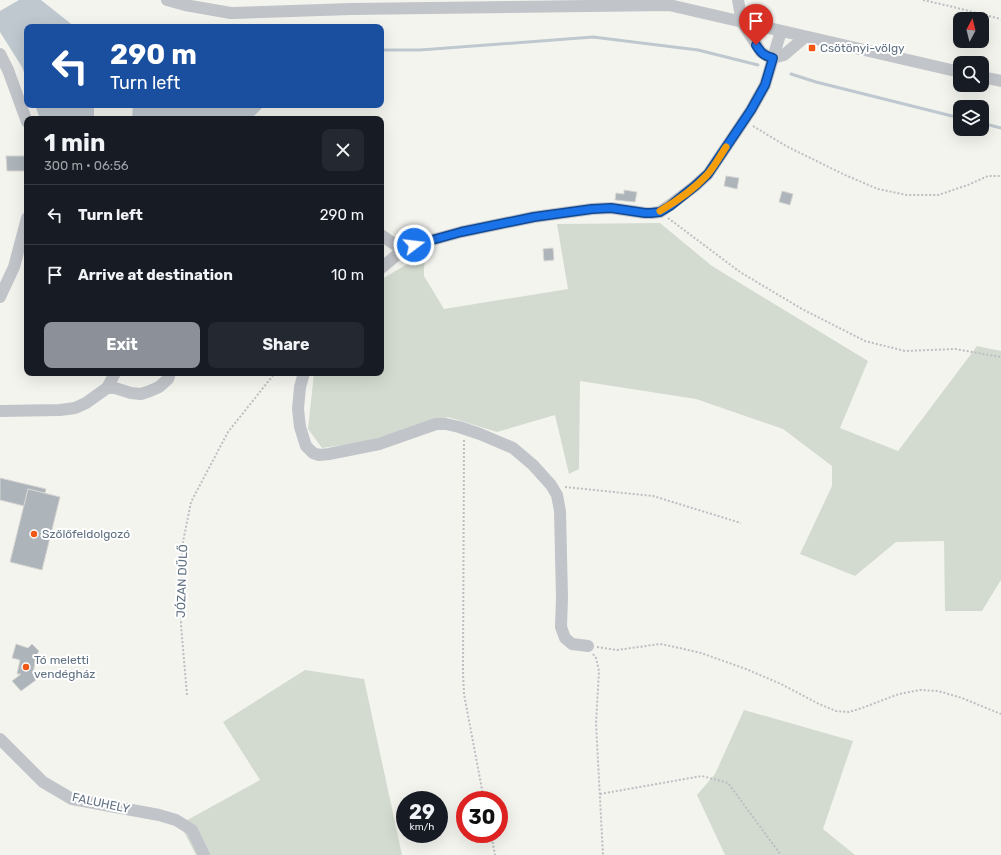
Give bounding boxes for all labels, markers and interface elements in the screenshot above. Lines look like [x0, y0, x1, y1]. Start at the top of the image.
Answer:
pin [739, 4, 773, 45]
icon: arrive [745, 10, 767, 32]
north arrow [953, 12, 989, 48]
map controls [953, 12, 989, 136]
text: 290 m [110, 38, 197, 71]
icon: left [44, 40, 96, 92]
place label: Csötönyi-völgy [820, 41, 905, 55]
marker: Csötönyi-völgy [807, 43, 817, 53]
button: search [953, 56, 989, 92]
text: Turn left [110, 72, 180, 94]
button: layers [953, 100, 989, 136]
text: 1 min [44, 129, 105, 157]
button: close [322, 129, 364, 171]
text: 300 m · 06:56 [44, 158, 129, 173]
icon: left [44, 204, 66, 226]
text: Turn left [78, 206, 143, 224]
text: 290 m [320, 206, 364, 224]
position arrow [393, 224, 435, 266]
icon: arrive [44, 264, 66, 286]
text: Arrive at destination [78, 266, 233, 284]
text: 10 m [331, 266, 364, 284]
button: Exit [44, 322, 200, 368]
button: Share [208, 322, 364, 368]
place label: Szőlőfeldolgozó [42, 527, 130, 541]
marker: Szőlőfeldolgozó [29, 529, 39, 539]
street label: JÓZAN DŰLŐ [174, 544, 190, 618]
place label: Tó meletti vendégház [34, 653, 95, 681]
marker: Tó meletti vendégház [21, 662, 31, 672]
street label: FALUHELY [71, 790, 131, 816]
speed limit sign: 30 [456, 791, 508, 843]
text: 29 [409, 800, 435, 824]
text: km/h [410, 821, 434, 833]

